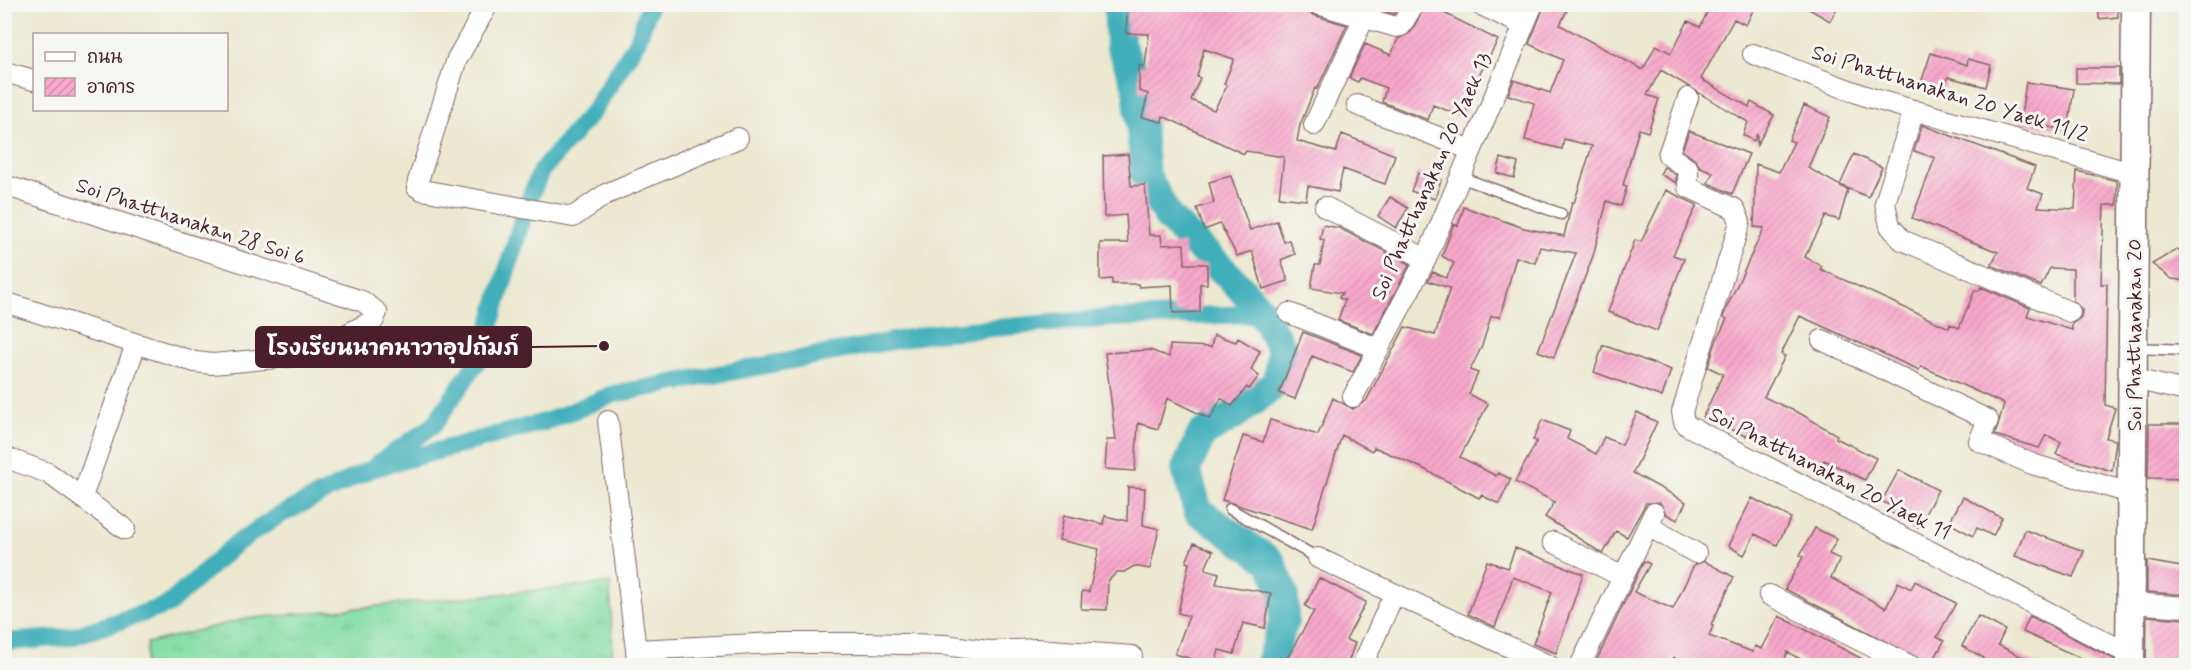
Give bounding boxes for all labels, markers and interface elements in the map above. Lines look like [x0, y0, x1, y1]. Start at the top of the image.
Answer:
legend [33, 33, 228, 111]
street label: Soi Phatthanakan 20 Yaek 11/2 [1808, 39, 2091, 149]
text: ถนน [87, 46, 122, 70]
street label: Soi Phatthanakan 20 Yaek 13 [1365, 48, 1499, 304]
text: อาคาร [87, 76, 135, 100]
street label: Soi Phatthanakan 28 Soi 6 [72, 172, 309, 272]
street label: Soi Phatthanakan 20 [2121, 239, 2149, 431]
callout: โรงเรียนนาคนาวาอุปถัมภ์ [256, 327, 531, 367]
text: โรงเรียนนาคนาวาอุปถัมภ์ [266, 333, 519, 364]
street label: Soi Phatthanakan 20 Yaek 11 [1704, 401, 1955, 547]

